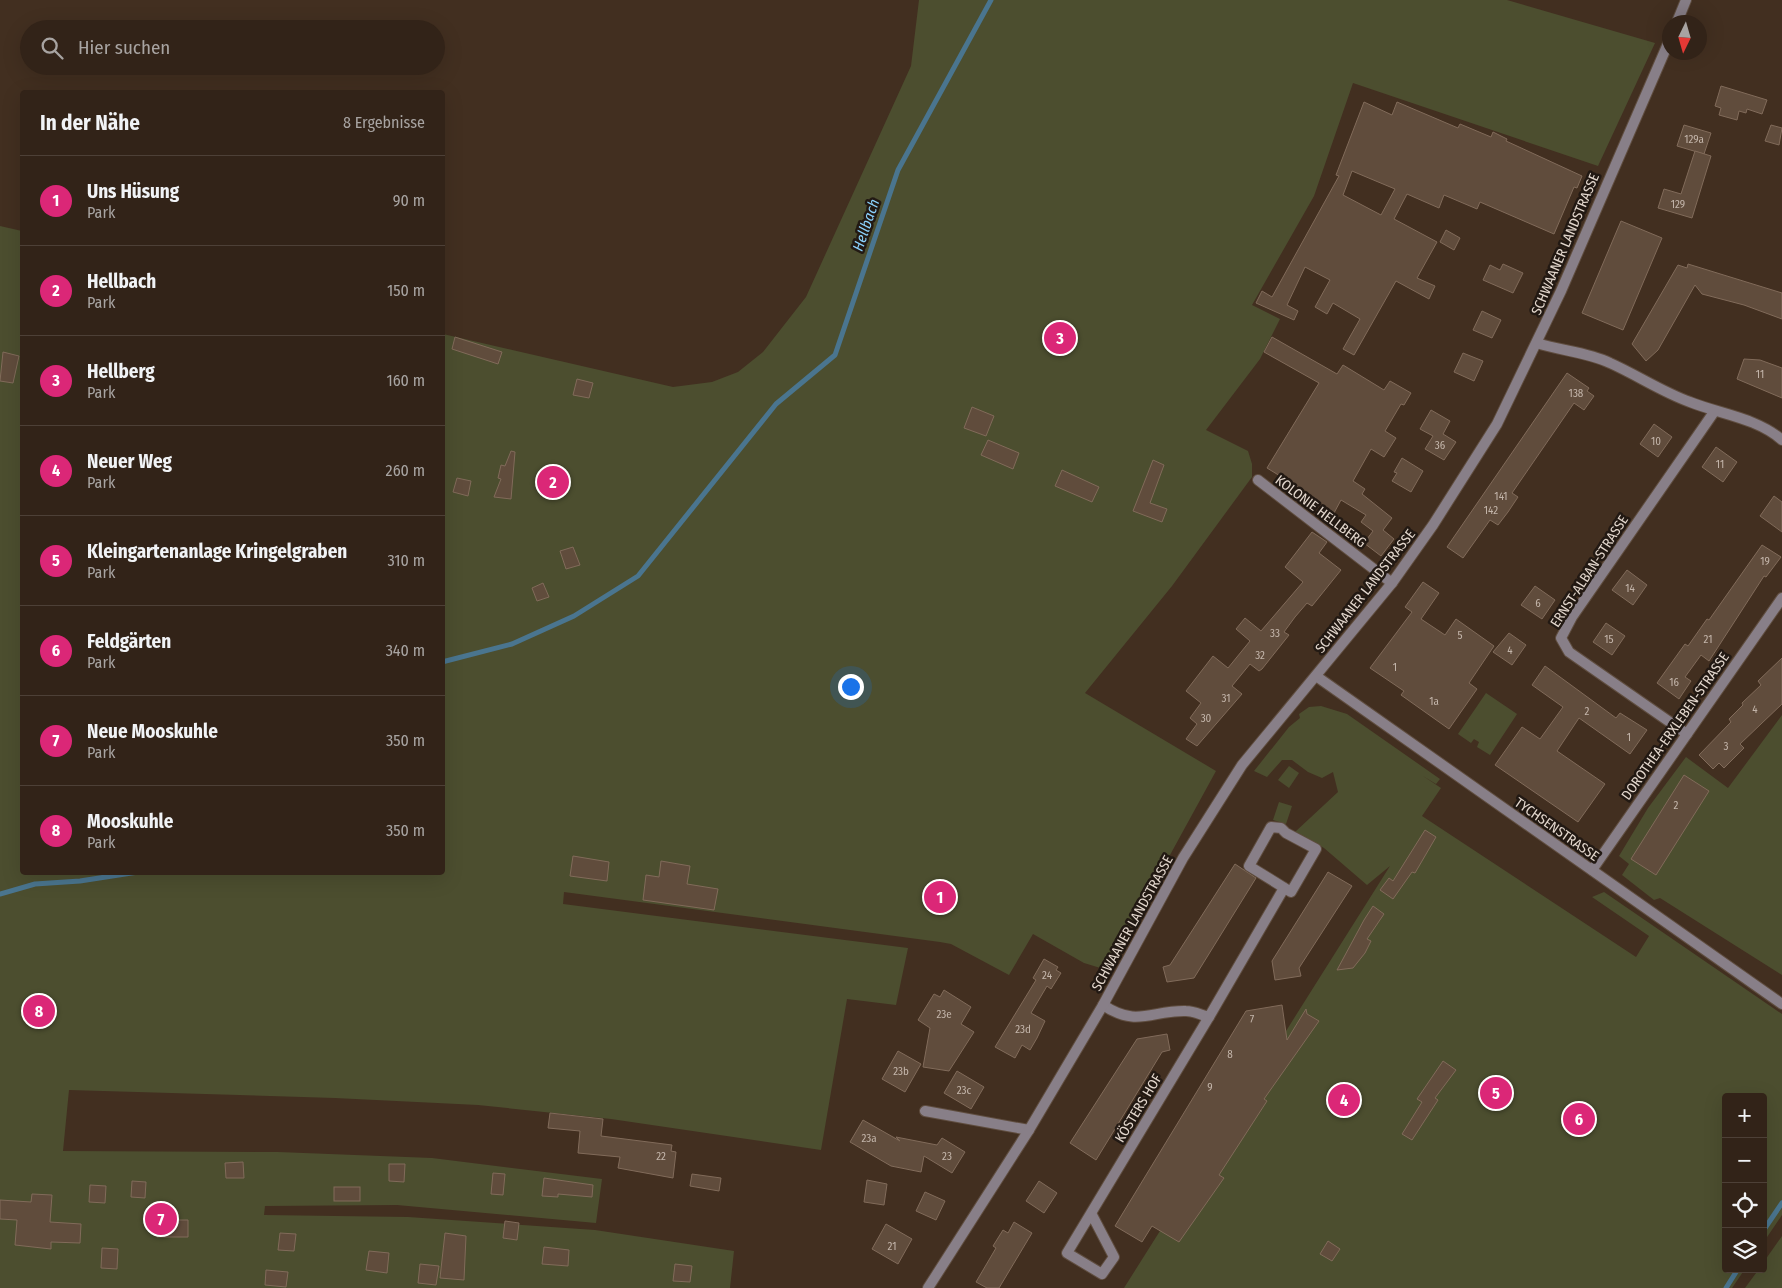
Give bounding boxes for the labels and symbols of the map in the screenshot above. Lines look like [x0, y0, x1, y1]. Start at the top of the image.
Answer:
north arrow [1662, 15, 1707, 60]
house number: 129a [1684, 133, 1704, 146]
street label: SCHWAANER LANDSTRASSE [1528, 170, 1603, 318]
water label: Hellbach [849, 197, 883, 253]
house number: 129 [1671, 198, 1685, 211]
pin: 3 [1044, 319, 1076, 357]
house number: 11 [1756, 368, 1764, 381]
house number: 138 [1569, 387, 1584, 400]
house number: 10 [1651, 435, 1661, 448]
house number: 36 [1435, 439, 1446, 452]
house number: 11 [1716, 458, 1724, 471]
pin: 2 [537, 463, 569, 501]
street label: KOLONIE HELLBERG [1272, 472, 1370, 551]
house number: 141 [1494, 490, 1508, 503]
house number: 142 [1484, 504, 1498, 517]
street label: ERNST-ALBAN-STRASSE [1547, 512, 1632, 630]
street label: SCHWAANER LANDSTRASSE [1312, 526, 1419, 657]
house number: 19 [1760, 555, 1770, 568]
house number: 14 [1625, 582, 1635, 595]
house number: 6 [1535, 597, 1541, 610]
house number: 33 [1270, 627, 1280, 640]
house number: 5 [1457, 629, 1463, 642]
house number: 15 [1604, 633, 1614, 646]
house number: 21 [1704, 633, 1712, 646]
house number: 4 [1507, 644, 1513, 657]
house number: 32 [1255, 649, 1265, 662]
street label: DOROTHEA-ERXLEBEN-STRASSE [1618, 649, 1733, 803]
house number: 1 [1393, 661, 1397, 674]
your location [838, 674, 864, 700]
house number: 16 [1669, 676, 1679, 689]
house number: 31 [1222, 692, 1231, 705]
house number: 1a [1429, 695, 1439, 708]
house number: 4 [1752, 703, 1758, 716]
house number: 2 [1585, 705, 1590, 718]
house number: 30 [1201, 712, 1212, 725]
house number: 1 [1627, 731, 1631, 744]
house number: 3 [1724, 740, 1729, 753]
street label: TYCHSENSTRASSE [1511, 794, 1602, 865]
house number: 2 [1674, 799, 1679, 812]
street label: SCHWAANER LANDSTRASSE [1088, 852, 1177, 994]
pin: 1 [924, 878, 956, 916]
house number: 24 [1042, 969, 1053, 982]
pin: 8 [23, 992, 55, 1030]
house number: 23e [936, 1008, 952, 1021]
house number: 7 [1250, 1013, 1255, 1026]
house number: 23d [1015, 1023, 1031, 1036]
house number: 8 [1227, 1048, 1233, 1061]
house number: 23b [893, 1065, 909, 1078]
street label: KÖSTERS HOF [1110, 1070, 1166, 1146]
pin: 5 [1480, 1074, 1512, 1112]
house number: 9 [1207, 1081, 1213, 1094]
pin: 4 [1328, 1081, 1360, 1119]
house number: 23c [957, 1084, 972, 1097]
pin: 6 [1563, 1100, 1595, 1138]
house number: 23a [861, 1132, 877, 1145]
house number: 22 [656, 1150, 666, 1163]
house number: 23 [942, 1150, 952, 1163]
pin: 7 [145, 1200, 177, 1238]
house number: 21 [888, 1240, 896, 1253]

